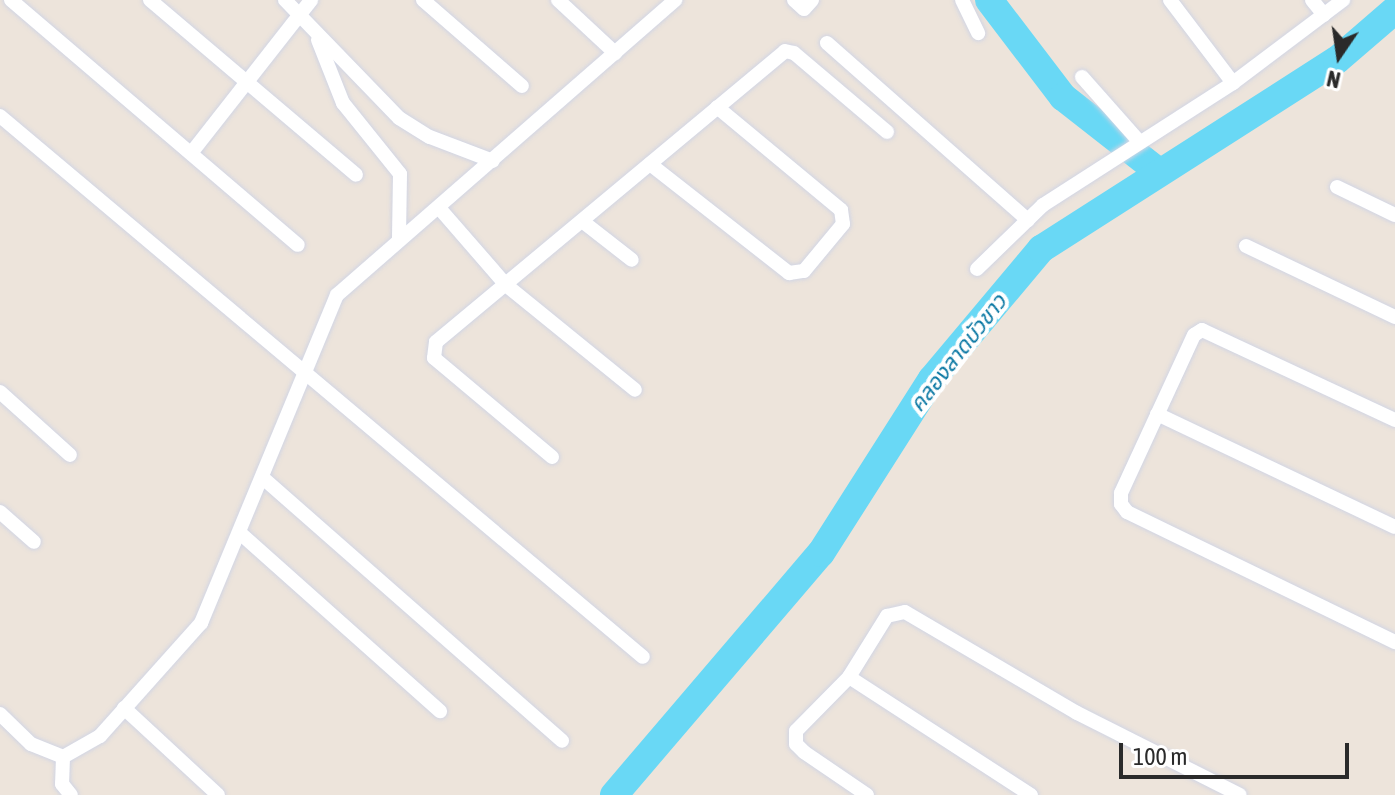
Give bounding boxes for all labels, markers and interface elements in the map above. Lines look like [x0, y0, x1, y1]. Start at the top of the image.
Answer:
north arrow [1299, 16, 1379, 96]
text: N [1324, 65, 1343, 94]
water label: คลองลาดบัวขาว [904, 289, 1012, 417]
scale bar [1123, 727, 1353, 777]
text: 100 m [1133, 743, 1187, 770]

